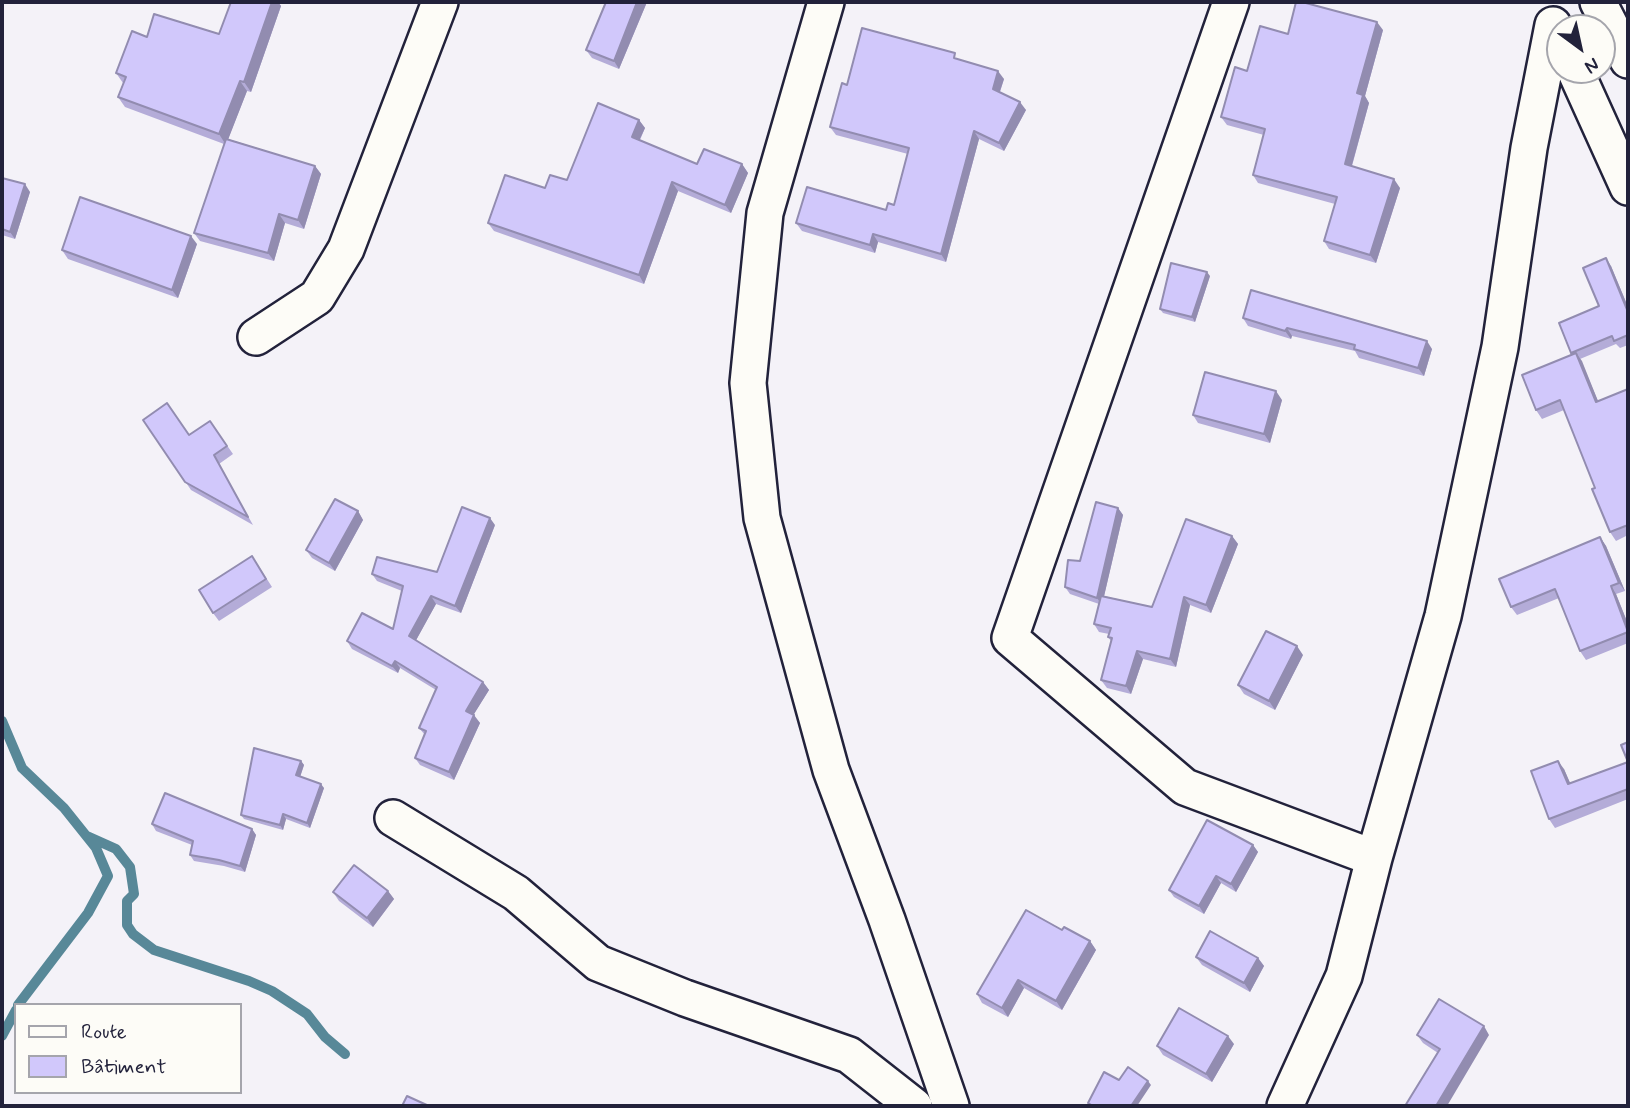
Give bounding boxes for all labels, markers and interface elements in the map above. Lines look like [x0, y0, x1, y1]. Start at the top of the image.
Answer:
north arrow [1546, 14, 1616, 84]
text: N [1580, 51, 1604, 79]
legend [14, 1003, 242, 1094]
text: Route [81, 1018, 127, 1046]
text: Bâtiment [81, 1053, 166, 1081]

